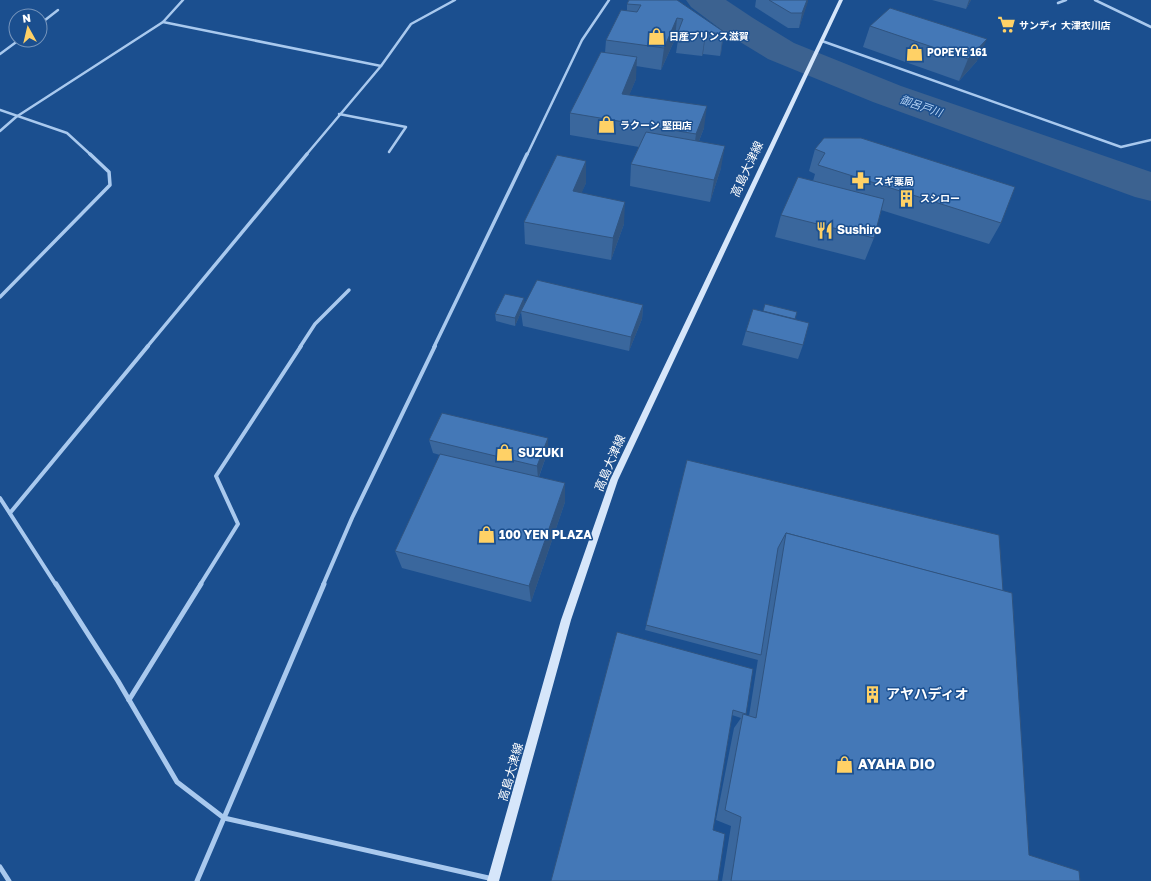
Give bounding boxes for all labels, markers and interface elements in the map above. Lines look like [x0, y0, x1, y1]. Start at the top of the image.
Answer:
north arrow [8, 8, 48, 48]
text: N [21, 11, 32, 25]
supermarket icon: サンディ 大津衣川店 [996, 15, 1016, 35]
place label: サンディ 大津衣川店 [1019, 19, 1111, 31]
shop icon: 日産プリンス滋賀 [646, 26, 666, 46]
place label: 日産プリンス滋賀 [669, 30, 749, 42]
shop icon: POPEYE 161 [904, 42, 924, 62]
place label: POPEYE 161 [927, 46, 987, 58]
water label: 御呂戸川 [898, 92, 945, 119]
shop icon: ラクーン 堅田店 [597, 115, 617, 135]
place label: ラクーン 堅田店 [620, 119, 692, 131]
street label: 高島大津線 [727, 138, 766, 199]
pharmacy icon: スギ薬局 [851, 171, 871, 191]
place label: スギ薬局 [874, 175, 914, 187]
building icon: スシロー [897, 188, 917, 208]
place label: スシロー [920, 192, 960, 204]
restaurant icon: Sushiro [814, 220, 834, 240]
place label: Sushiro [837, 222, 881, 237]
street label: 高島大津線 [591, 432, 628, 493]
shop icon: SUZUKI [495, 443, 515, 463]
place label: SUZUKI [518, 445, 564, 460]
shop icon: 100 YEN PLAZA [476, 525, 496, 545]
place label: 100 YEN PLAZA [499, 527, 592, 542]
building icon: アヤハディオ [863, 684, 883, 704]
place label: アヤハディオ [886, 685, 969, 702]
street label: 高島大津線 [495, 741, 526, 803]
shop icon: AYAHA DIO [835, 754, 855, 774]
place label: AYAHA DIO [858, 755, 935, 772]

